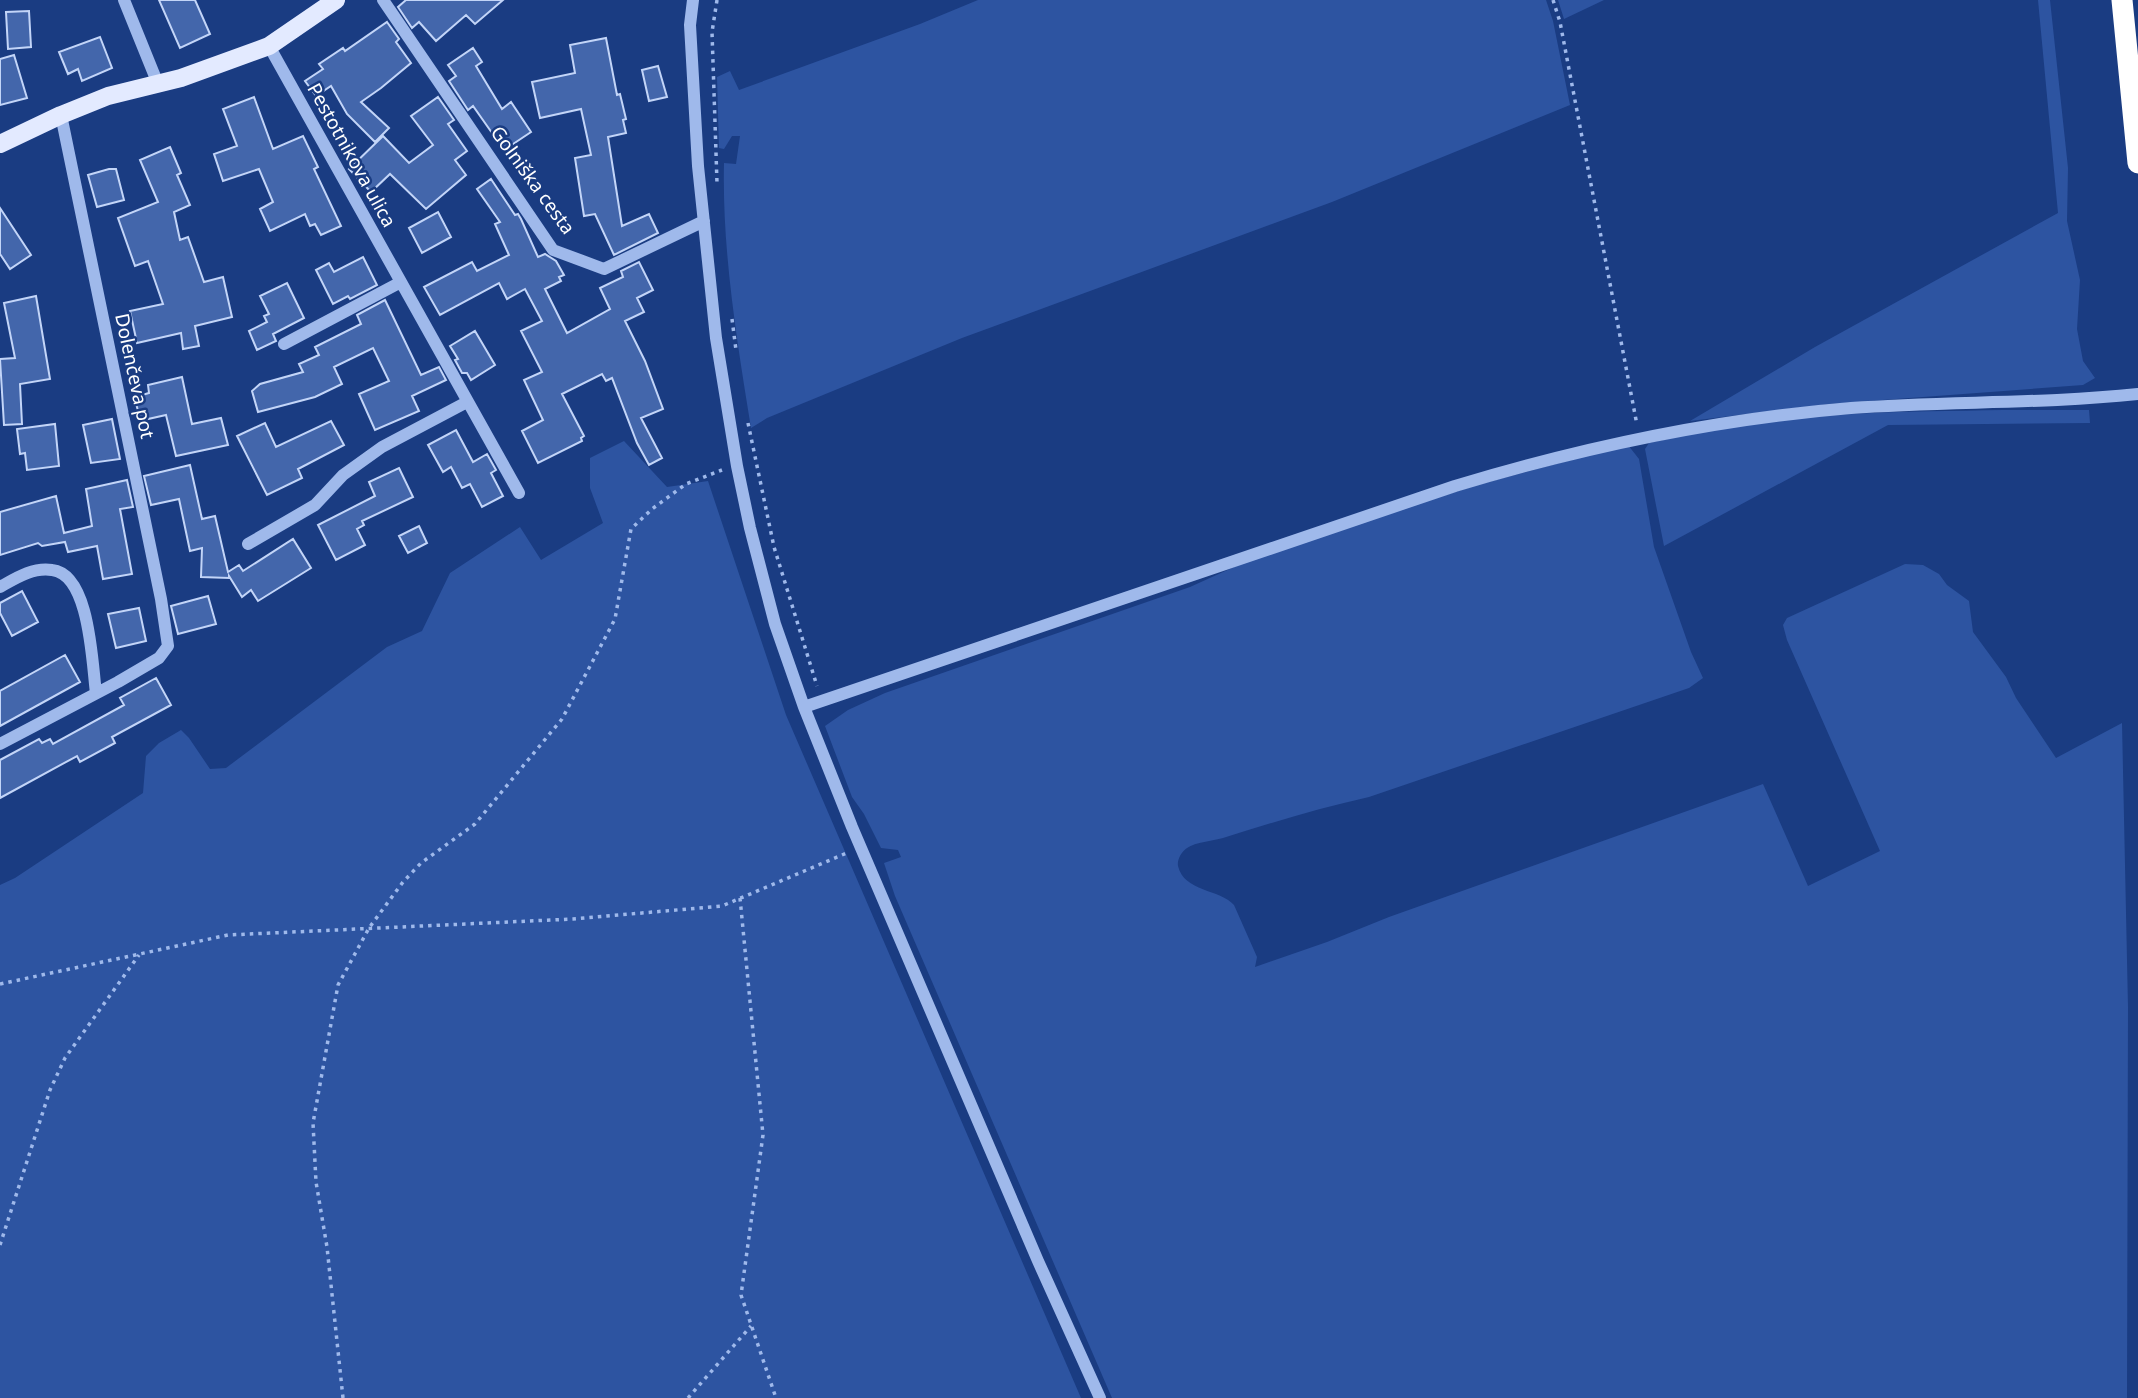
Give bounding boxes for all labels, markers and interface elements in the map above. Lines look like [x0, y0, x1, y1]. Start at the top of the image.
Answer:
street label: Pestotnikova ulica [302, 78, 402, 232]
street label: Golniška cesta [485, 121, 581, 239]
street label: Dolenčeva pot [109, 311, 161, 441]

